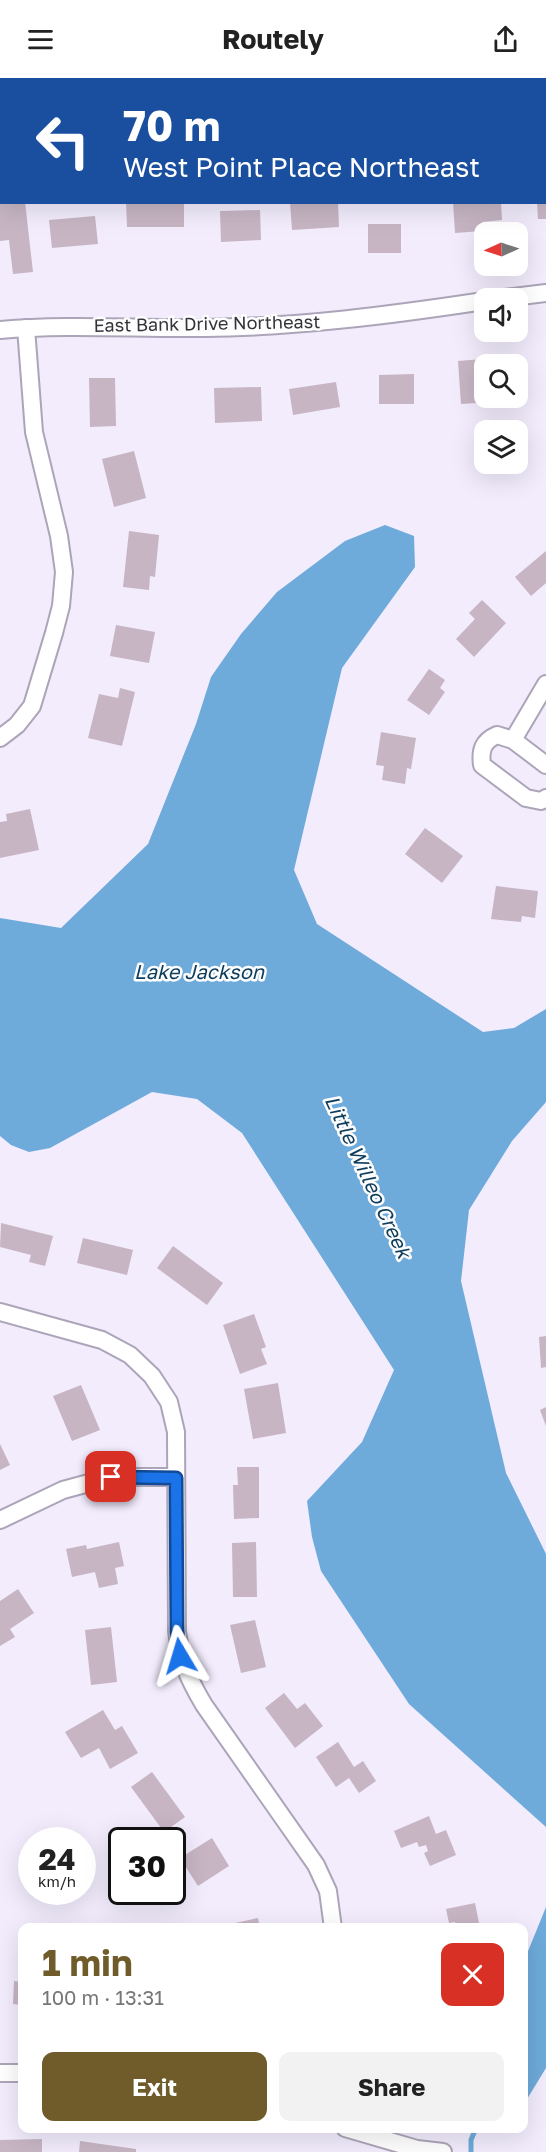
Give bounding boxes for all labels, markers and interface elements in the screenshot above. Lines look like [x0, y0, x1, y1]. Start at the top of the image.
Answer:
icon: menu [24, 23, 57, 56]
text: Routely [222, 23, 324, 55]
icon: share [489, 23, 522, 56]
text: 70 m [123, 100, 220, 150]
icon: left [24, 102, 102, 180]
text: West Point Place Northeast [123, 151, 480, 183]
north arrow [474, 222, 528, 276]
map controls [474, 222, 528, 474]
button: sound [474, 288, 528, 342]
street label: East Bank Drive Northeast [93, 310, 321, 336]
button: search [474, 354, 528, 408]
button: layers [474, 420, 528, 474]
water label: Lake Jackson [134, 959, 265, 983]
water label: Little Willeo Creek [321, 1091, 418, 1264]
pin [85, 1451, 136, 1502]
icon: arrive [94, 1460, 127, 1493]
position arrow [148, 1624, 212, 1688]
speed limit sign: 30 [108, 1827, 186, 1905]
text: 24 [38, 1841, 76, 1877]
text: km/h [38, 1872, 76, 1890]
text: 1 min [42, 1941, 133, 1984]
button: close [441, 1943, 504, 2006]
text: 100 m · 13:31 [42, 1985, 164, 2009]
button: Exit [42, 2052, 267, 2121]
button: Share [279, 2052, 504, 2121]

